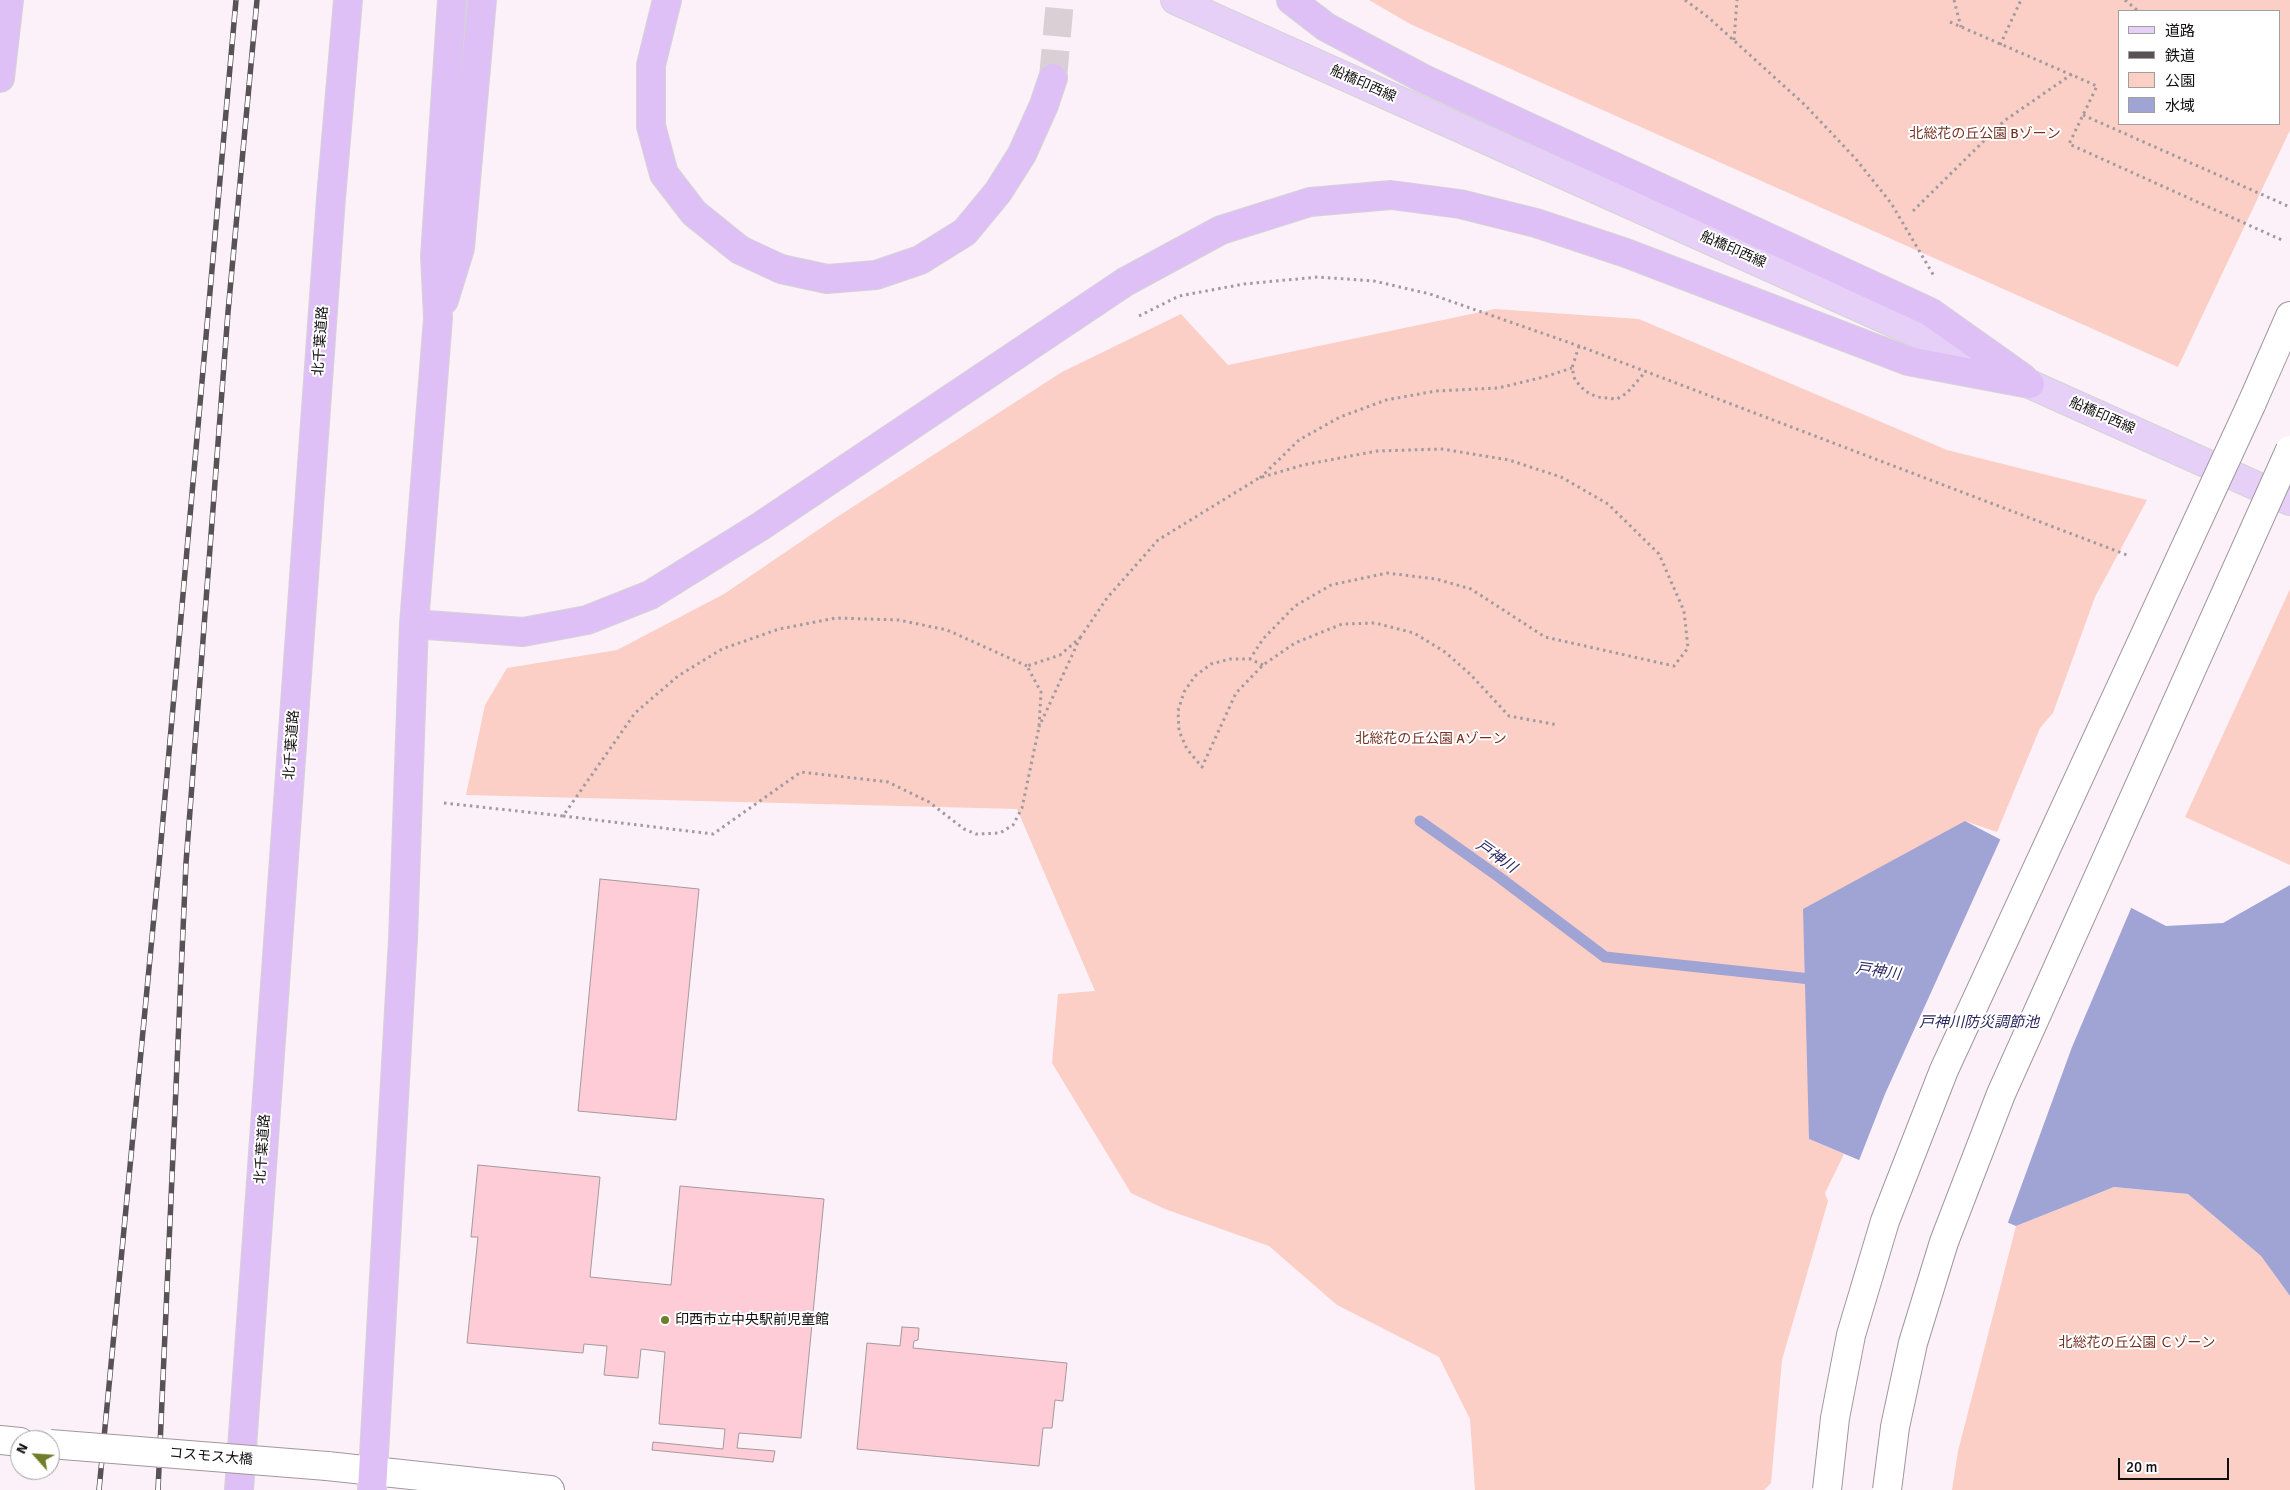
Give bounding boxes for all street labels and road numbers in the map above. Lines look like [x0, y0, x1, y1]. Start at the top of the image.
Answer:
street label: 船橋印西線 [1328, 62, 1398, 106]
street label: 船橋印西線 [1698, 228, 1768, 272]
street label: 北千葉道路 [310, 305, 332, 377]
street label: 船橋印西線 [2067, 394, 2137, 438]
street label: 北千葉道路 [281, 709, 303, 781]
street label: 北千葉道路 [252, 1113, 274, 1185]
street label: コスモス大橋 [168, 1445, 254, 1469]

